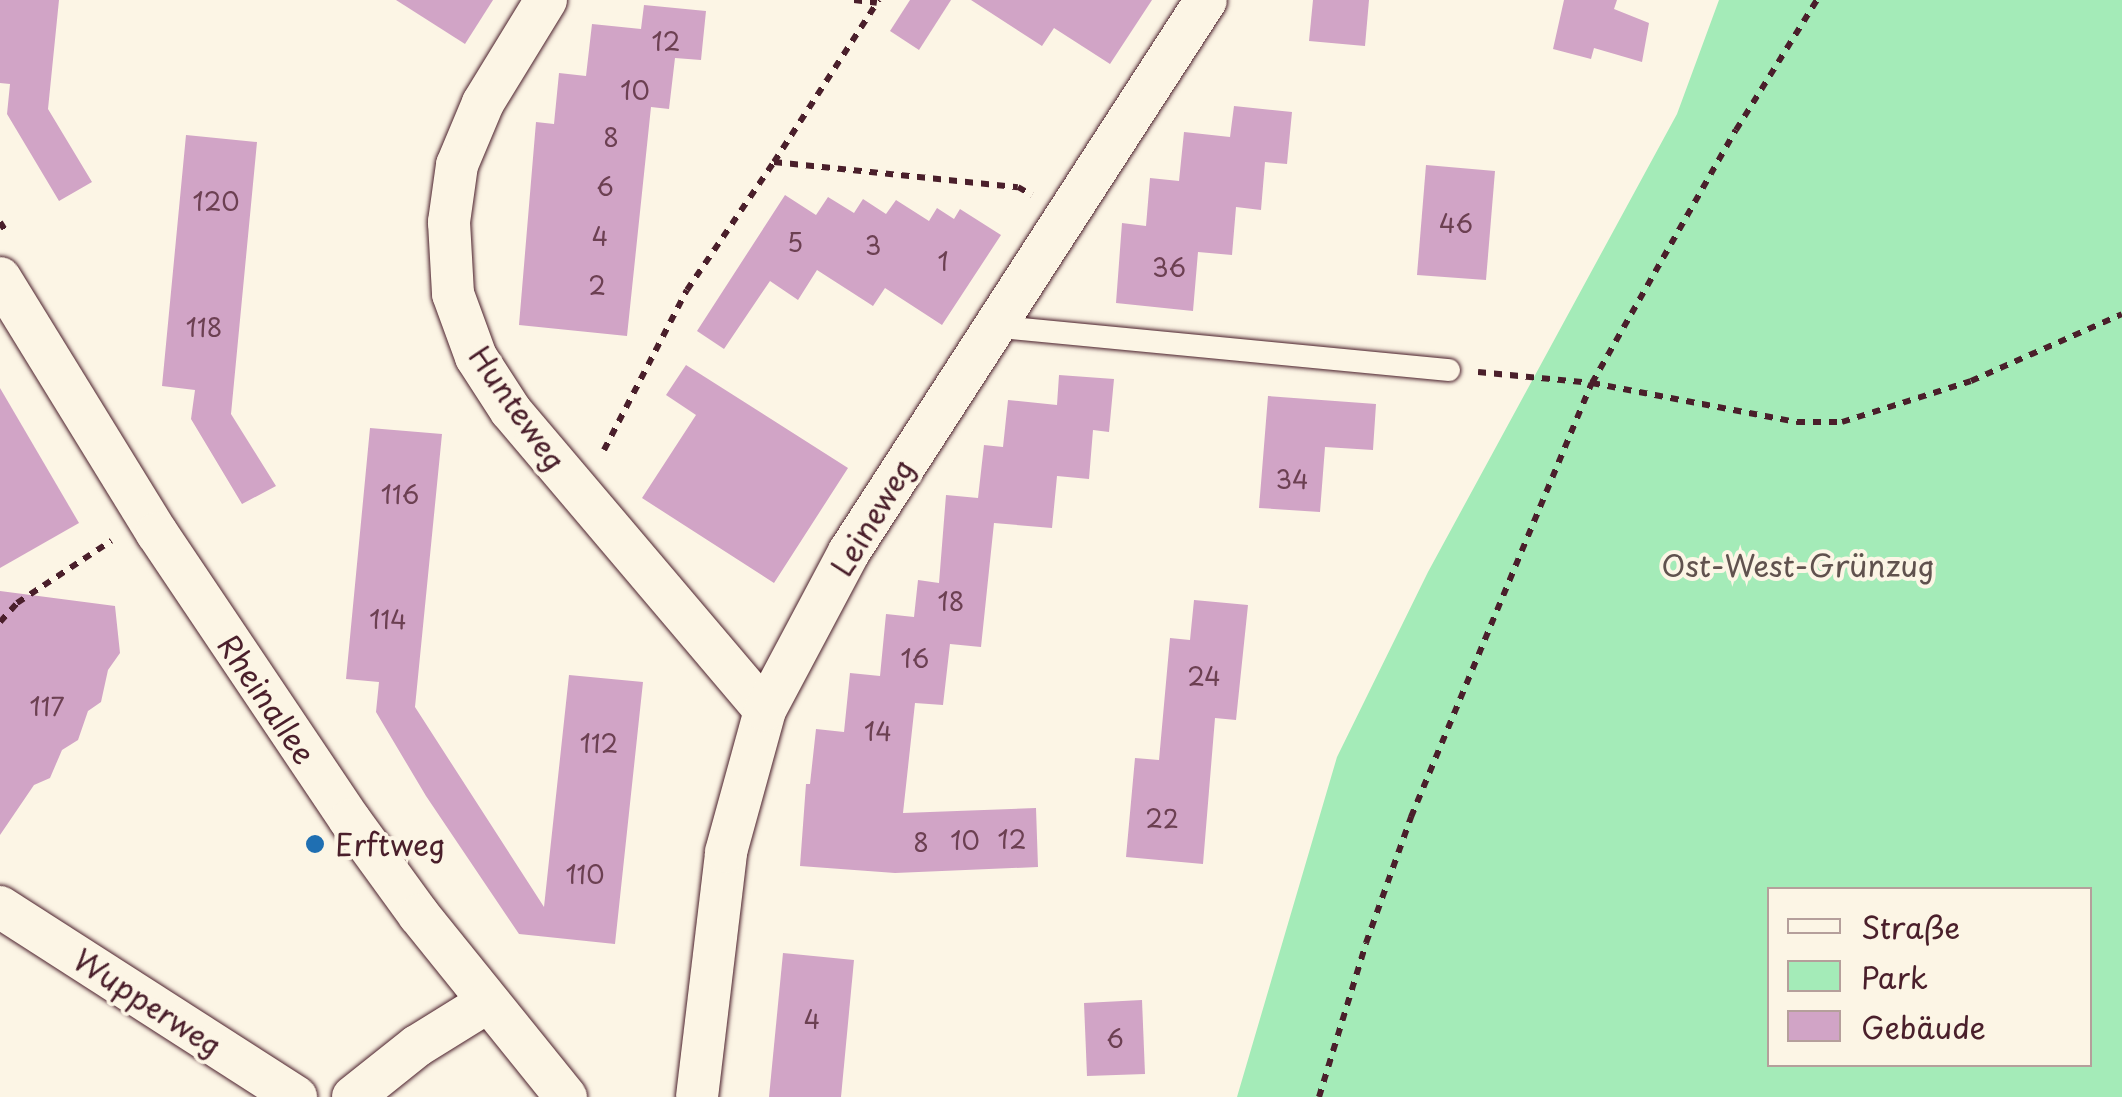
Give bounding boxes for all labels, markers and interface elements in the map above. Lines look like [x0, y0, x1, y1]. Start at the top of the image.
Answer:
house number: 12 [652, 26, 680, 56]
house number: 10 [620, 75, 650, 105]
house number: 8 [603, 122, 619, 152]
house number: 6 [596, 171, 614, 201]
house number: 120 [193, 186, 239, 216]
house number: 46 [1439, 208, 1473, 238]
house number: 4 [592, 221, 608, 251]
house number: 5 [787, 227, 803, 257]
house number: 3 [865, 230, 881, 260]
house number: 1 [937, 246, 949, 276]
house number: 36 [1152, 252, 1186, 282]
house number: 2 [588, 270, 606, 300]
house number: 118 [186, 312, 222, 342]
street label: Hunteweg [462, 339, 574, 477]
street label: Leineweg [823, 452, 921, 582]
house number: 34 [1275, 464, 1309, 494]
house number: 116 [381, 479, 419, 509]
park label: Ost-West-Grünzug [1661, 547, 1935, 583]
house number: 18 [938, 586, 964, 616]
house number: 114 [369, 604, 407, 634]
street label: Rheinallee [211, 628, 323, 770]
house number: 16 [901, 643, 929, 673]
house number: 24 [1187, 661, 1221, 691]
house number: 117 [29, 691, 65, 721]
house number: 14 [864, 716, 892, 746]
house number: 112 [580, 728, 618, 758]
house number: 22 [1145, 803, 1179, 833]
house number: 12 [998, 824, 1026, 854]
house number: 10 [950, 825, 980, 855]
place label: Erftweg [335, 826, 446, 862]
house number: 8 [913, 827, 929, 857]
marker: Erftweg [304, 833, 326, 855]
house number: 110 [565, 859, 605, 889]
legend [1767, 887, 2092, 1067]
text: Straße [1861, 904, 1960, 949]
street label: Wupperweg [67, 941, 229, 1063]
text: Park [1861, 954, 1928, 999]
house number: 4 [804, 1004, 820, 1034]
text: Gebäude [1861, 1004, 1986, 1049]
house number: 6 [1106, 1023, 1124, 1053]

